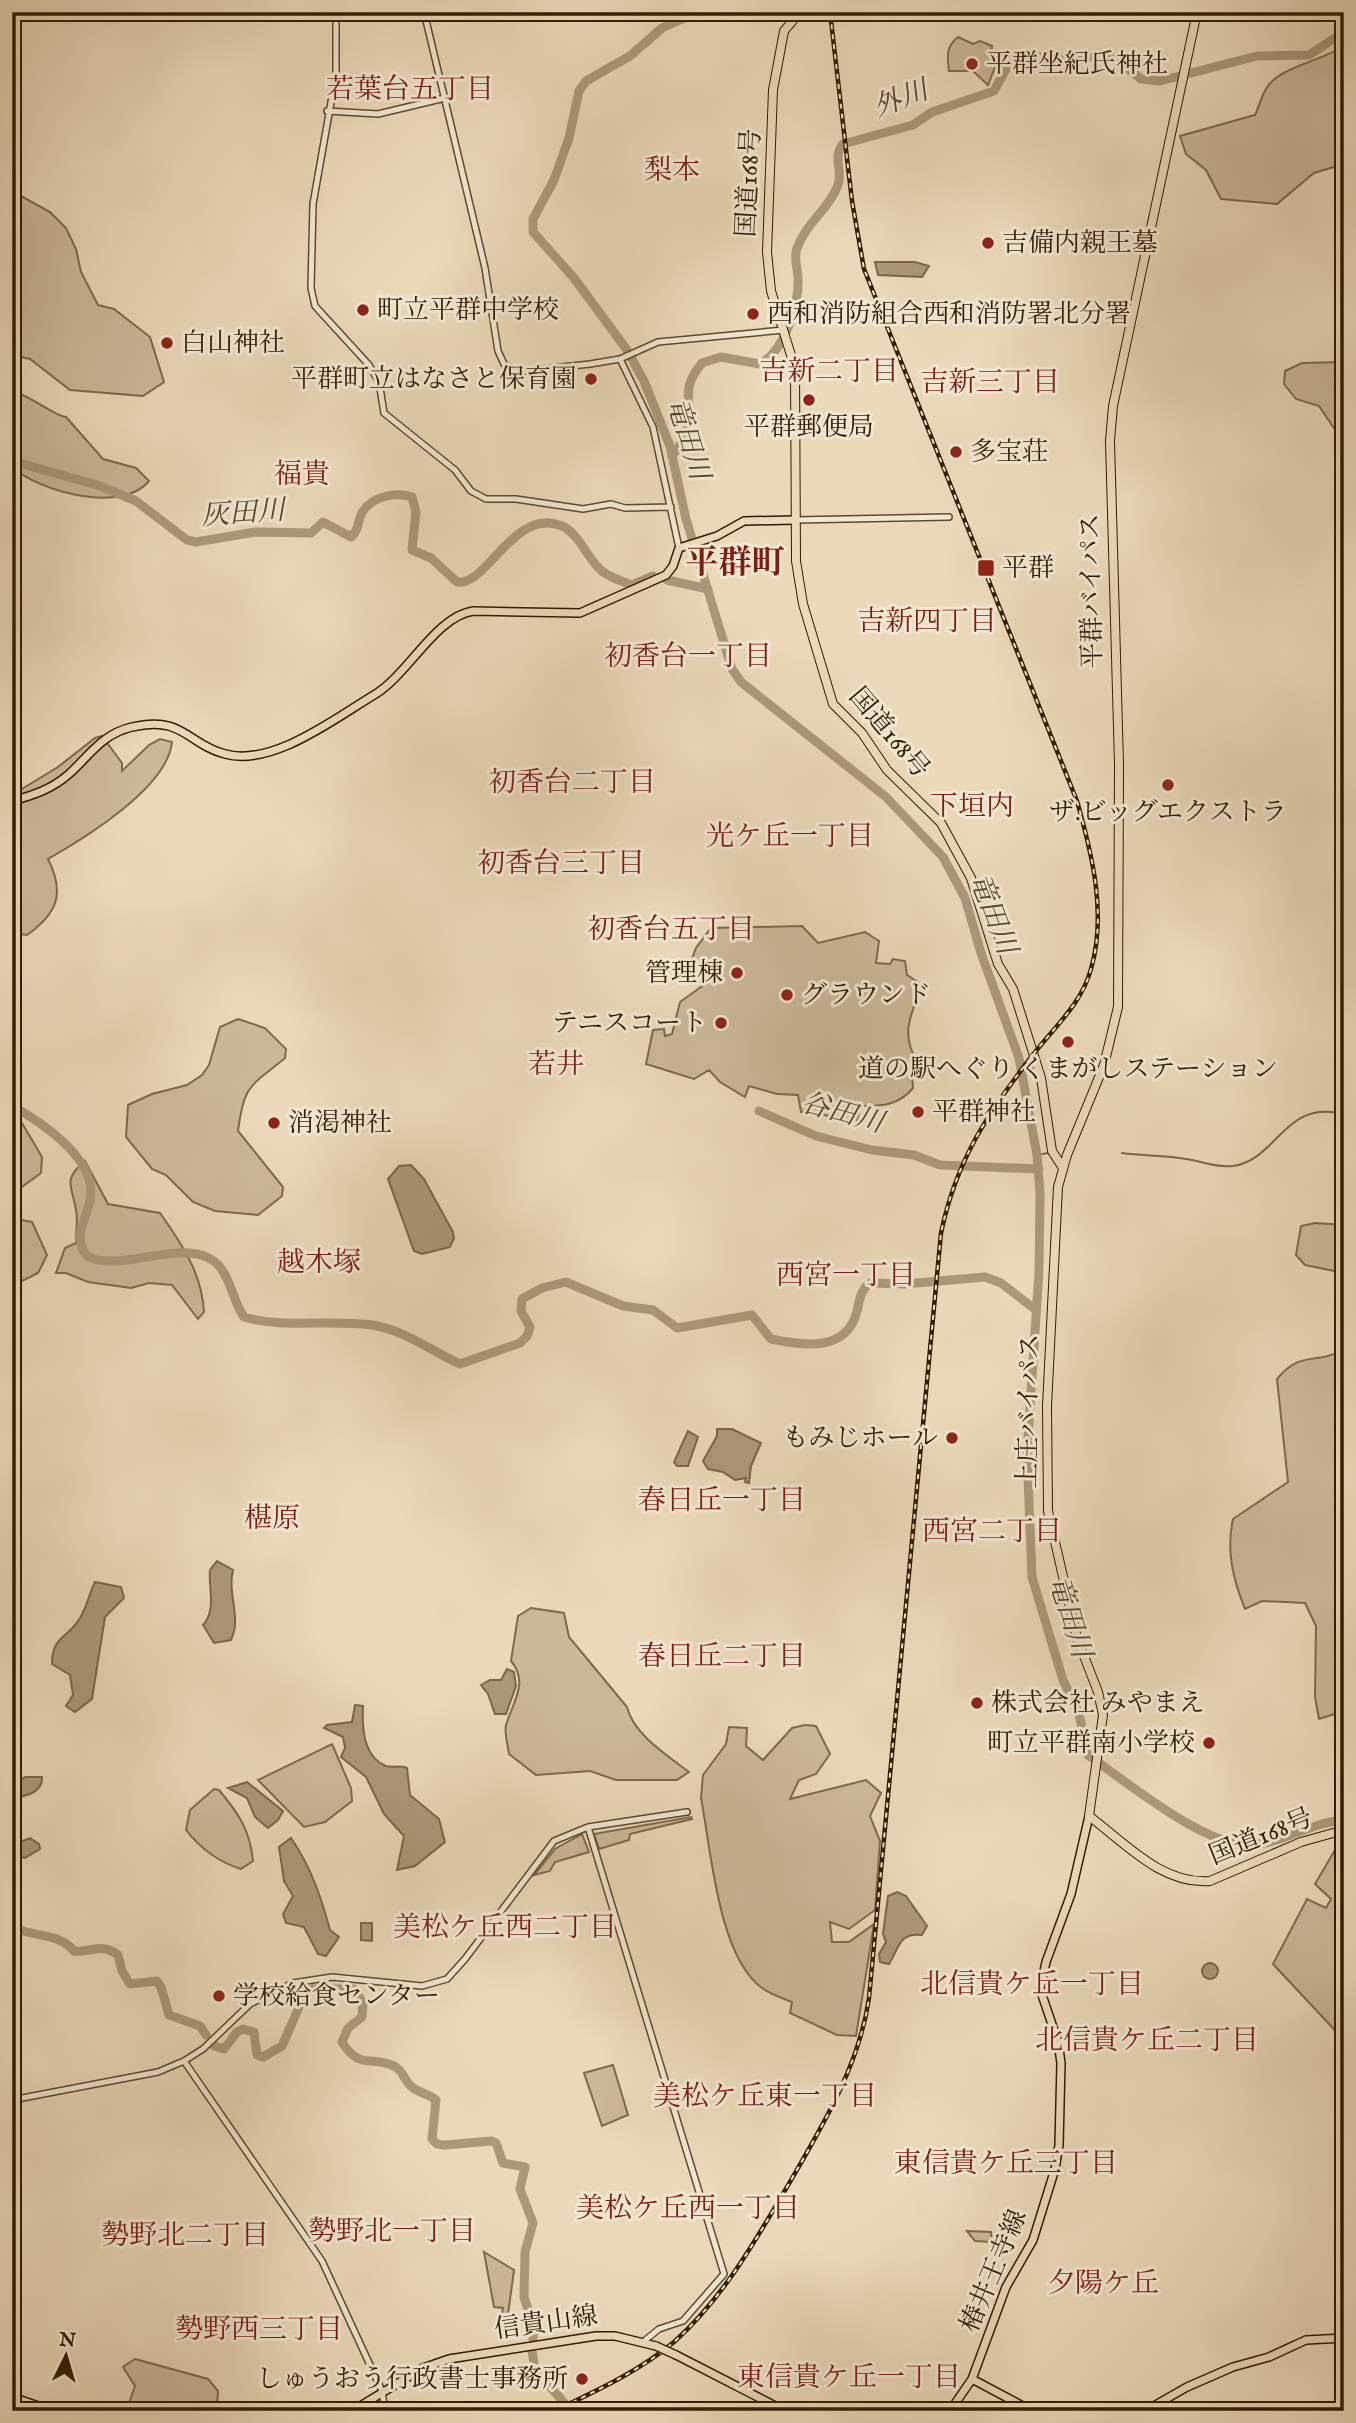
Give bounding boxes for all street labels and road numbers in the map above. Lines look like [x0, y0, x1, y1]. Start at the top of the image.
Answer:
street label: 国道168号 [730, 128, 768, 238]
street label: 平群バイパス [1074, 513, 1110, 669]
street label: 国道168号 [841, 681, 937, 785]
street label: 上庄バイパス [1011, 1333, 1047, 1489]
street label: 国道168号 [1204, 1801, 1318, 1873]
street label: 椿井王寺線 [953, 2205, 1035, 2337]
street label: 信貴山線 [492, 2299, 600, 2347]

